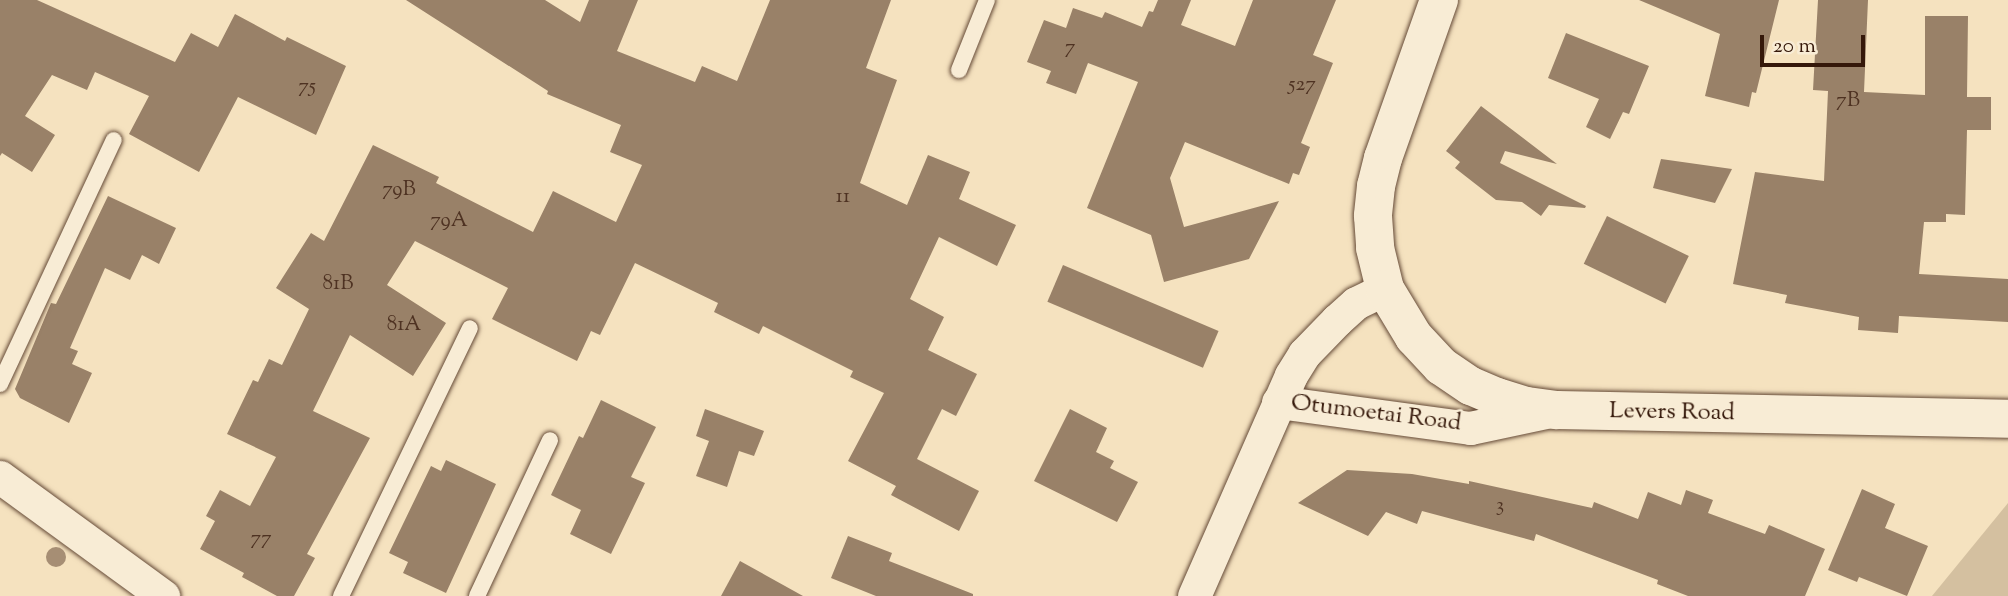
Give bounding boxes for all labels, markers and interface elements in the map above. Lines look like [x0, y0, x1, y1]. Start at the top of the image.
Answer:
scale bar [1763, 21, 1868, 65]
text: 20 m [1773, 32, 1816, 62]
house number: 7 [1065, 35, 1075, 61]
house number: 527 [1288, 72, 1316, 98]
house number: 75 [298, 74, 316, 100]
house number: 7B [1836, 88, 1860, 114]
house number: 79B [382, 177, 416, 203]
house number: 11 [836, 184, 850, 210]
house number: 79A [430, 208, 468, 234]
house number: 81B [323, 271, 353, 297]
house number: 81A [387, 312, 421, 338]
street label: Otumoetai Road [1289, 389, 1463, 439]
street label: Levers Road [1609, 398, 1735, 428]
house number: 3 [1496, 493, 1504, 519]
house number: 77 [250, 526, 272, 552]

